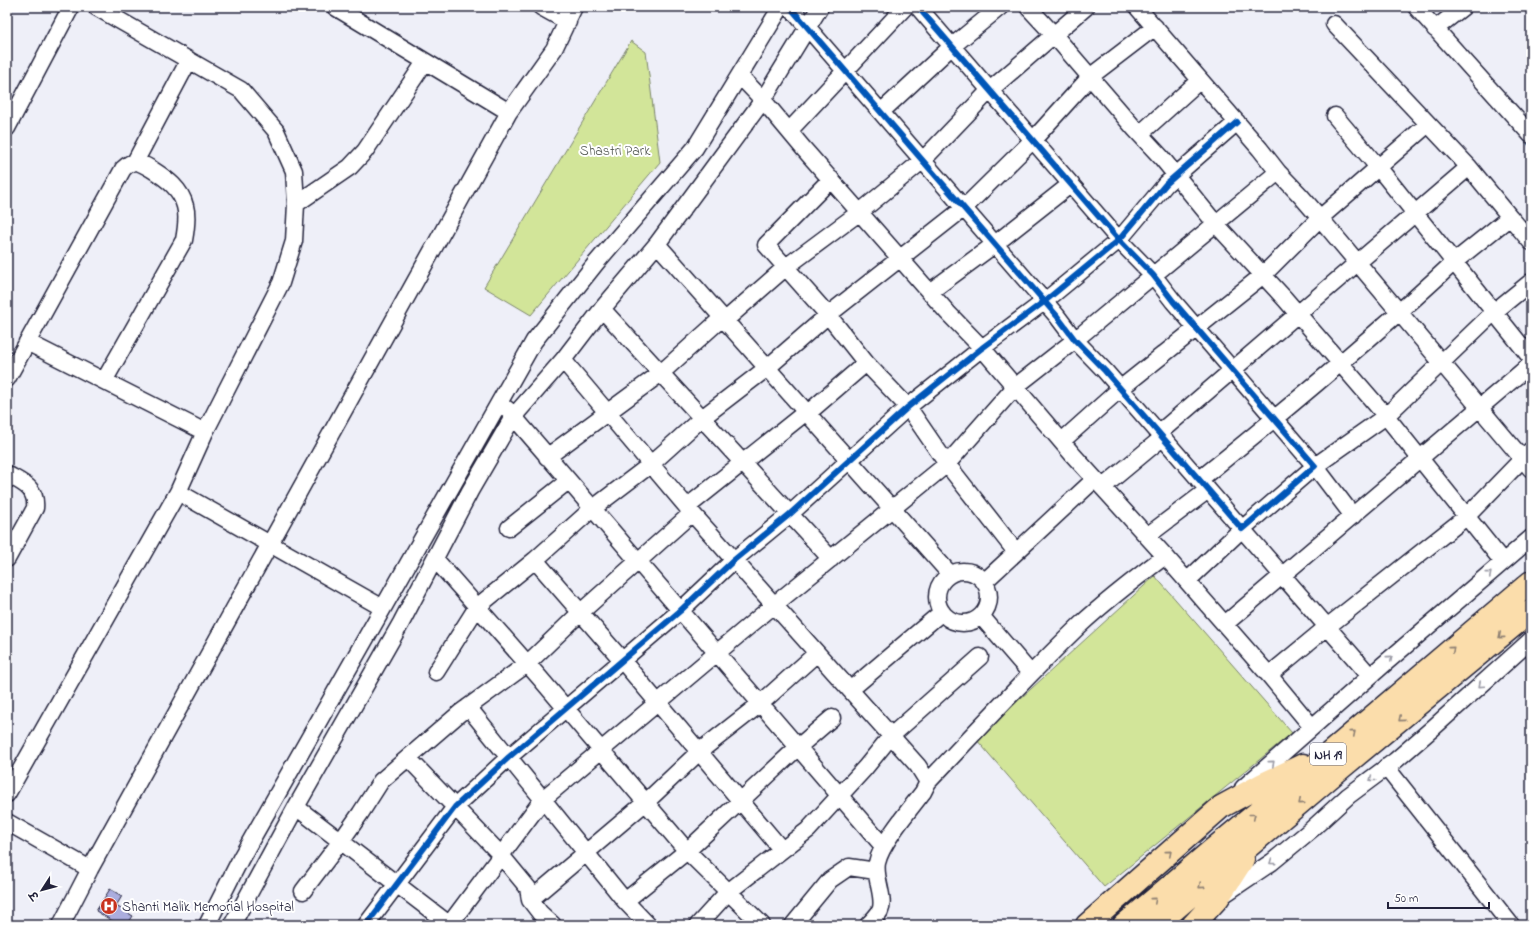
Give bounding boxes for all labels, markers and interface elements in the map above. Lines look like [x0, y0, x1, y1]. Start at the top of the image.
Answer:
park label: Shastri Park [580, 141, 651, 162]
one-way arrow [1484, 571, 1492, 578]
one-way arrow [1498, 632, 1506, 639]
one-way arrow [1448, 646, 1455, 653]
one-way arrow [1385, 656, 1393, 663]
one-way arrow [1478, 680, 1486, 688]
one-way arrow [1398, 714, 1405, 721]
one-way arrow [1349, 731, 1356, 738]
road number: NH 19 [1310, 743, 1346, 765]
one-way arrow [1267, 760, 1274, 767]
one-way arrow [1369, 774, 1376, 781]
one-way arrow [1298, 798, 1305, 805]
one-way arrow [1249, 814, 1256, 821]
one-way arrow [1164, 850, 1172, 858]
one-way arrow [1269, 857, 1276, 865]
north arrow [22, 870, 62, 910]
one-way arrow [1199, 881, 1206, 888]
scale bar [1388, 884, 1489, 910]
text: उ [25, 886, 44, 904]
text: 50 m [1394, 890, 1418, 908]
hospital icon: Shanti Malik Memorial Hospital [99, 896, 119, 916]
place label: Shanti Malik Memorial Hospital [122, 897, 294, 918]
one-way arrow [1149, 897, 1156, 904]

